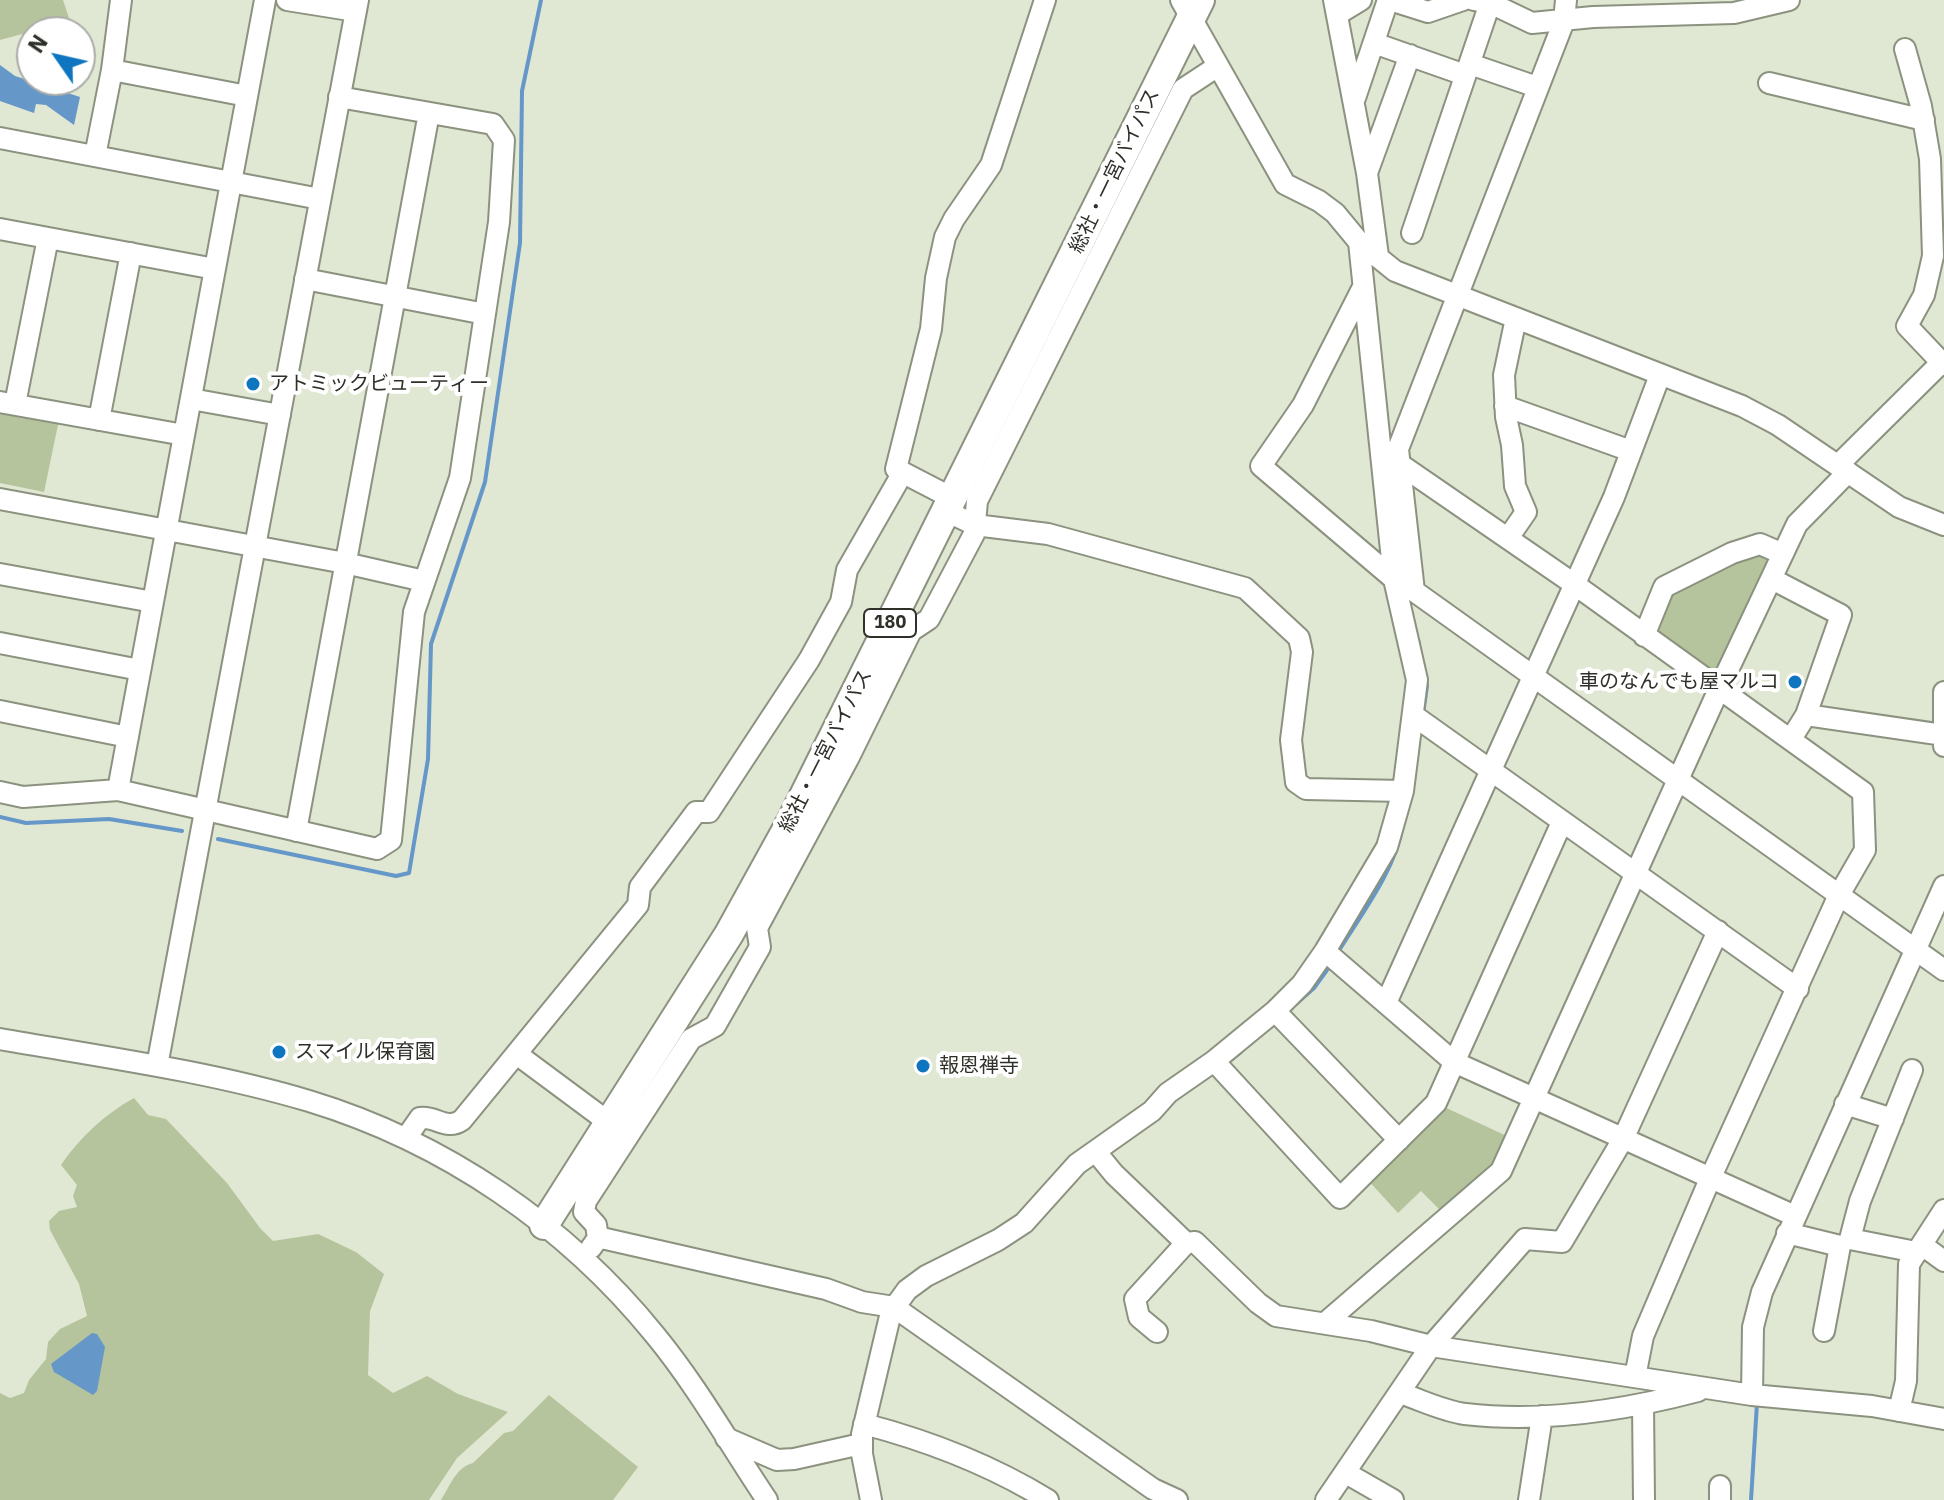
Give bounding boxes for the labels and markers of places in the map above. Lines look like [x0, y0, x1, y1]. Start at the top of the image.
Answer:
place label: アトミックビューティー [269, 372, 489, 396]
marker: アトミックビューティー [244, 375, 262, 393]
place label: 車のなんでも屋マルコ [1579, 670, 1779, 694]
marker: 車のなんでも屋マルコ [1786, 673, 1804, 691]
place label: スマイル保育園 [295, 1040, 435, 1064]
marker: スマイル保育園 [270, 1043, 288, 1061]
place label: 報恩禅寺 [939, 1054, 1019, 1078]
marker: 報恩禅寺 [914, 1057, 932, 1075]

